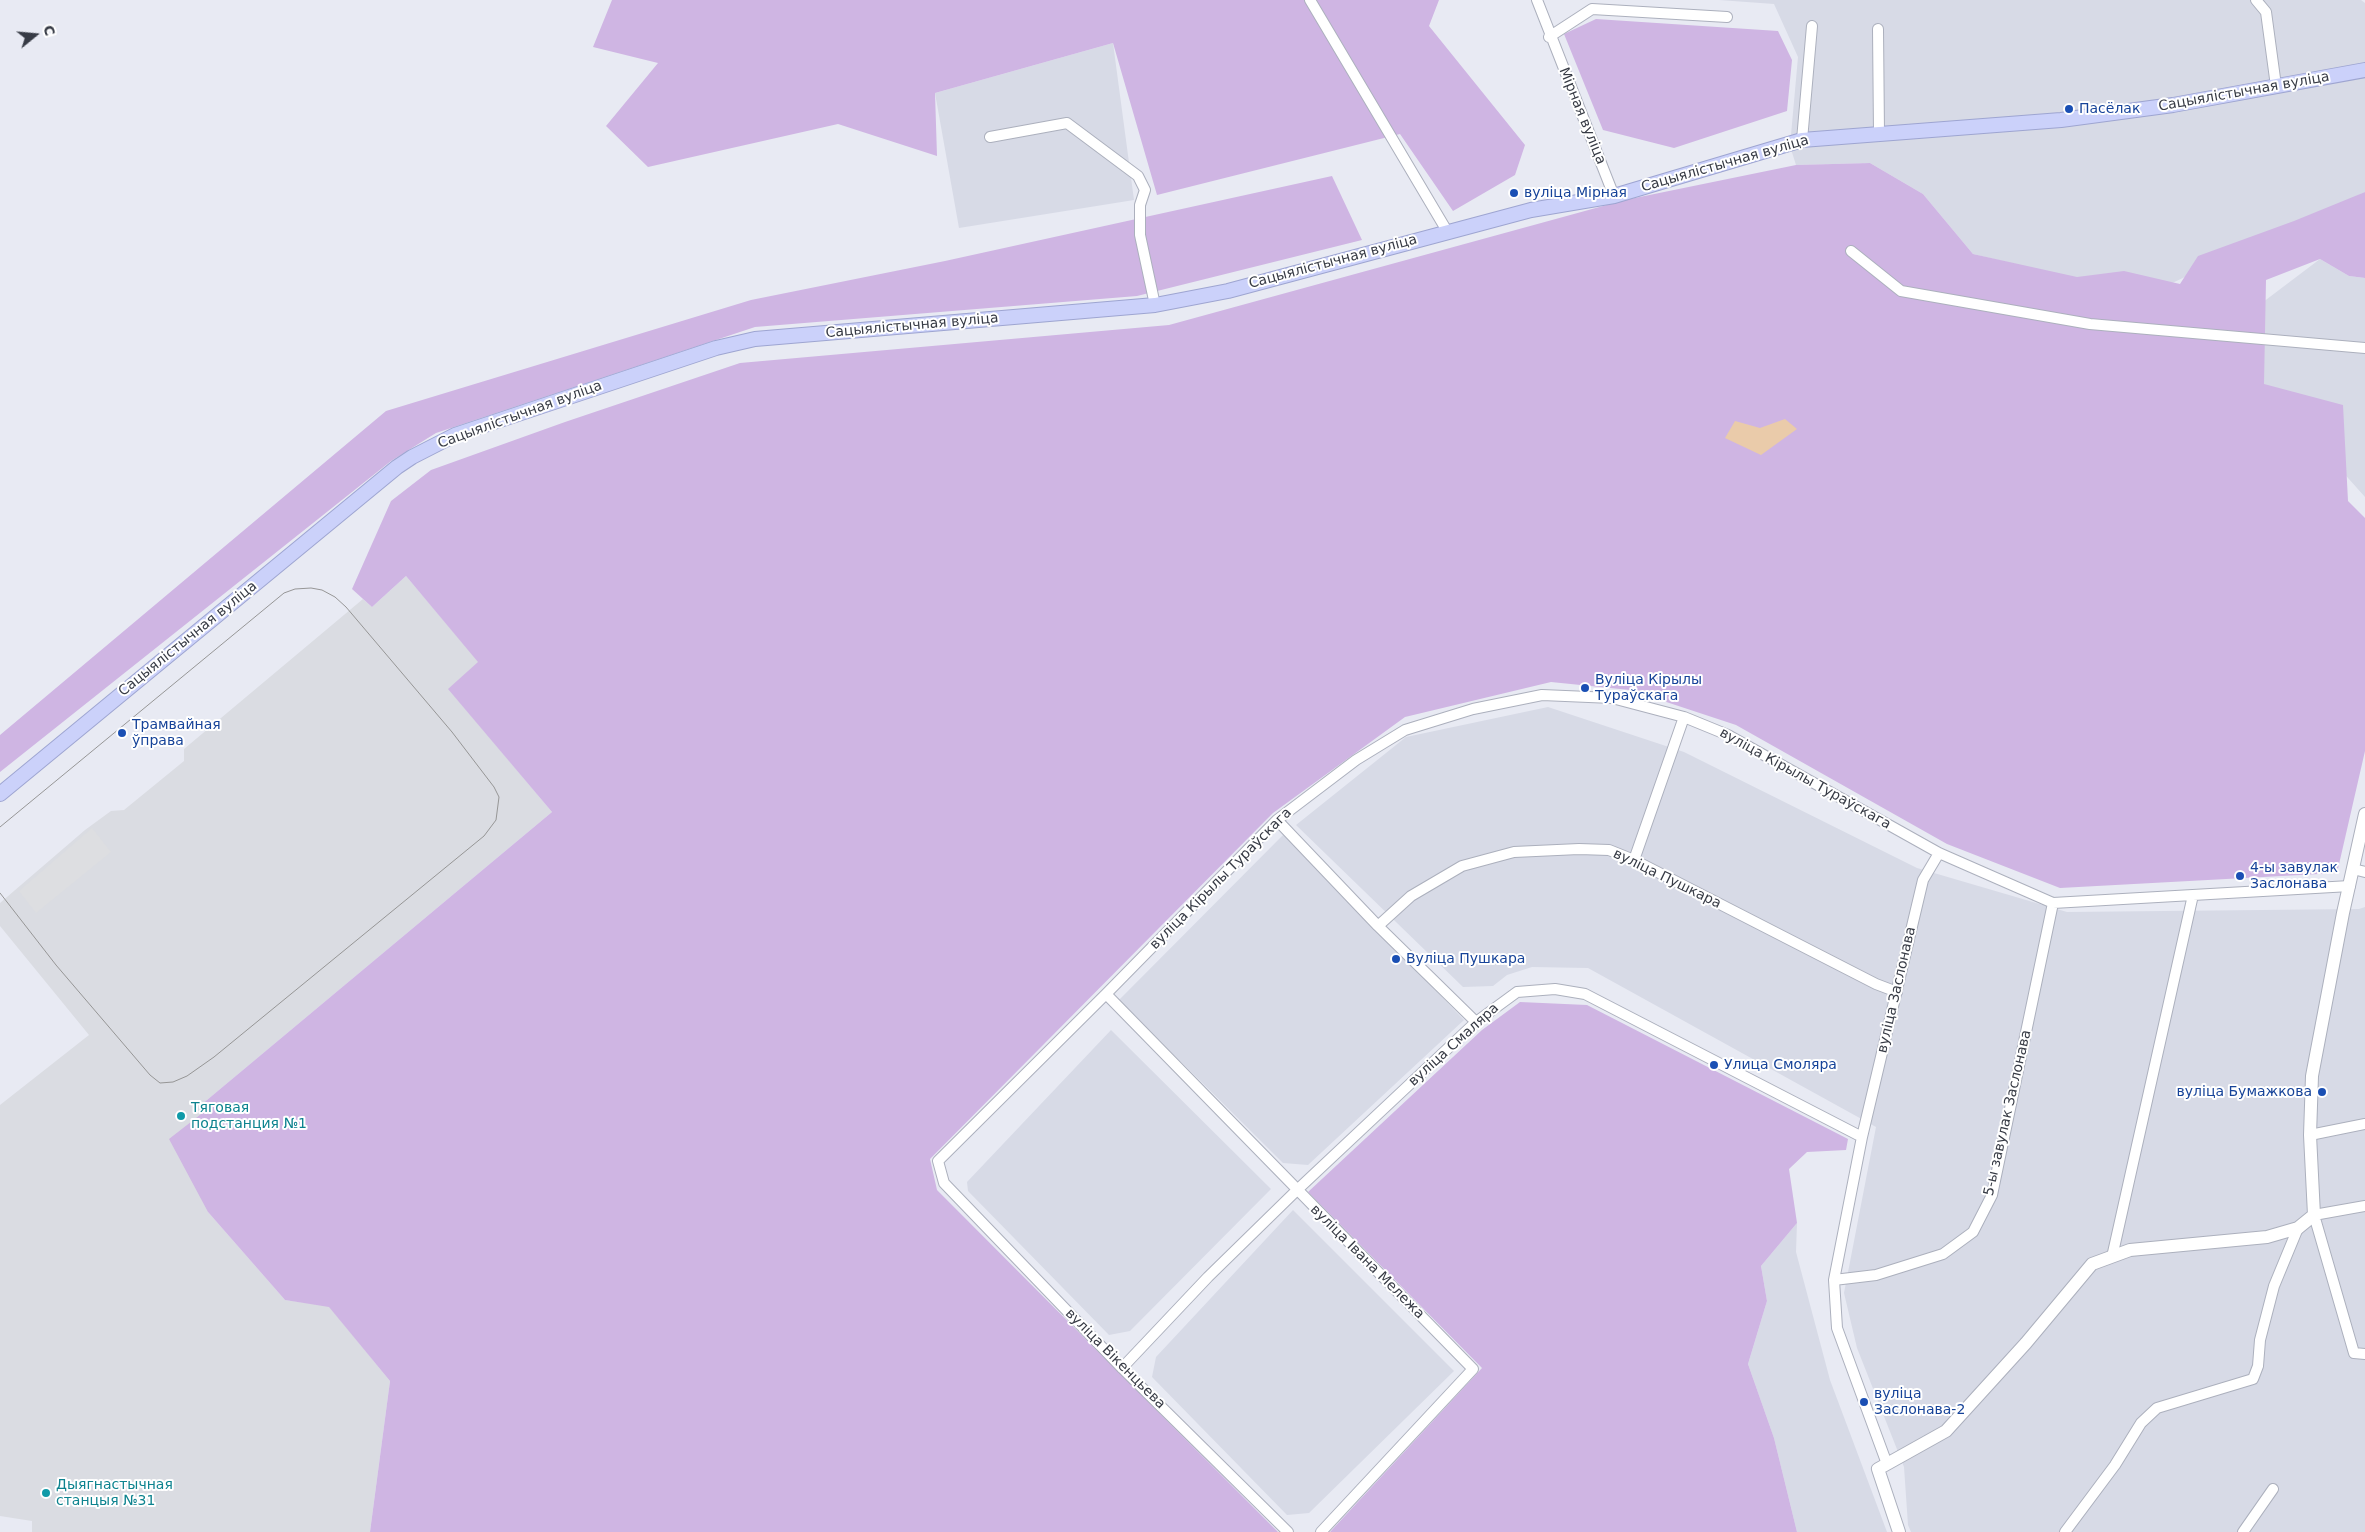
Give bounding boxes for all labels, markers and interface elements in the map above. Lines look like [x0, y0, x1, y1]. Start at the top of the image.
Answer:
north arrow [10, 10, 60, 60]
text: С [40, 23, 58, 38]
street label: Мірная вуліца [1555, 65, 1609, 167]
street label: Сацыялістычная вуліца [2157, 69, 2331, 115]
place label: Пасёлак [2079, 101, 2140, 117]
marker: Пасёлак [2063, 103, 2075, 115]
street label: Сацыялістычная вуліца [1639, 132, 1811, 196]
place label: вуліца Мірная [1524, 185, 1627, 201]
marker: вуліца Мірная [1508, 187, 1520, 199]
street label: Сацыялістычная вуліца [1247, 231, 1419, 293]
street label: Сацыялістычная вуліца [825, 310, 999, 342]
street label: Сацыялістычная вуліца [436, 377, 604, 453]
street label: Сацыялістычная вуліца [115, 578, 261, 700]
place label: Вуліца Кірылы Тураўскага [1595, 672, 1702, 704]
marker: Вуліца Кірылы Тураўскага [1579, 682, 1591, 694]
place label: Трамвайная ўправа [132, 717, 221, 750]
street label: вуліца Кірылы Тураўскага [1716, 725, 1894, 833]
marker: Трамвайная ўправа [116, 727, 128, 739]
street label: вуліца Кірылы Тураўскага [1147, 805, 1295, 953]
street label: вуліца Пушкара [1610, 846, 1724, 912]
place label: 4-ы завулак Заслонава [2250, 860, 2338, 892]
marker: 4-ы завулак Заслонава [2234, 870, 2246, 882]
street label: вуліца Заслонава [1874, 925, 1920, 1055]
place label: Вуліца Пушкара [1406, 951, 1525, 967]
marker: Вуліца Пушкара [1390, 953, 1402, 965]
street label: вуліца Смаляра [1405, 1000, 1503, 1090]
street label: 5-ы завулак Заслонава [1981, 1028, 2035, 1198]
place label: Улица Смоляра [1724, 1057, 1837, 1073]
marker: Улица Смоляра [1708, 1059, 1720, 1071]
place label: вуліца Бумажкова [2177, 1084, 2312, 1100]
marker: вуліца Бумажкова [2316, 1086, 2328, 1098]
place label: Тяговая подстанция №1 [191, 1100, 307, 1132]
marker: Тяговая подстанция №1 [175, 1110, 187, 1122]
street label: вуліца Івана Мележа [1306, 1201, 1428, 1323]
street label: вуліца Вікенцьева [1061, 1305, 1169, 1413]
place label: вуліца Заслонава-2 [1874, 1386, 1965, 1418]
marker: вуліца Заслонава-2 [1858, 1396, 1870, 1408]
place label: Дыягнастычная станцыя №31 [56, 1477, 173, 1510]
marker: Дыягнастычная станцыя №31 [40, 1487, 52, 1499]

